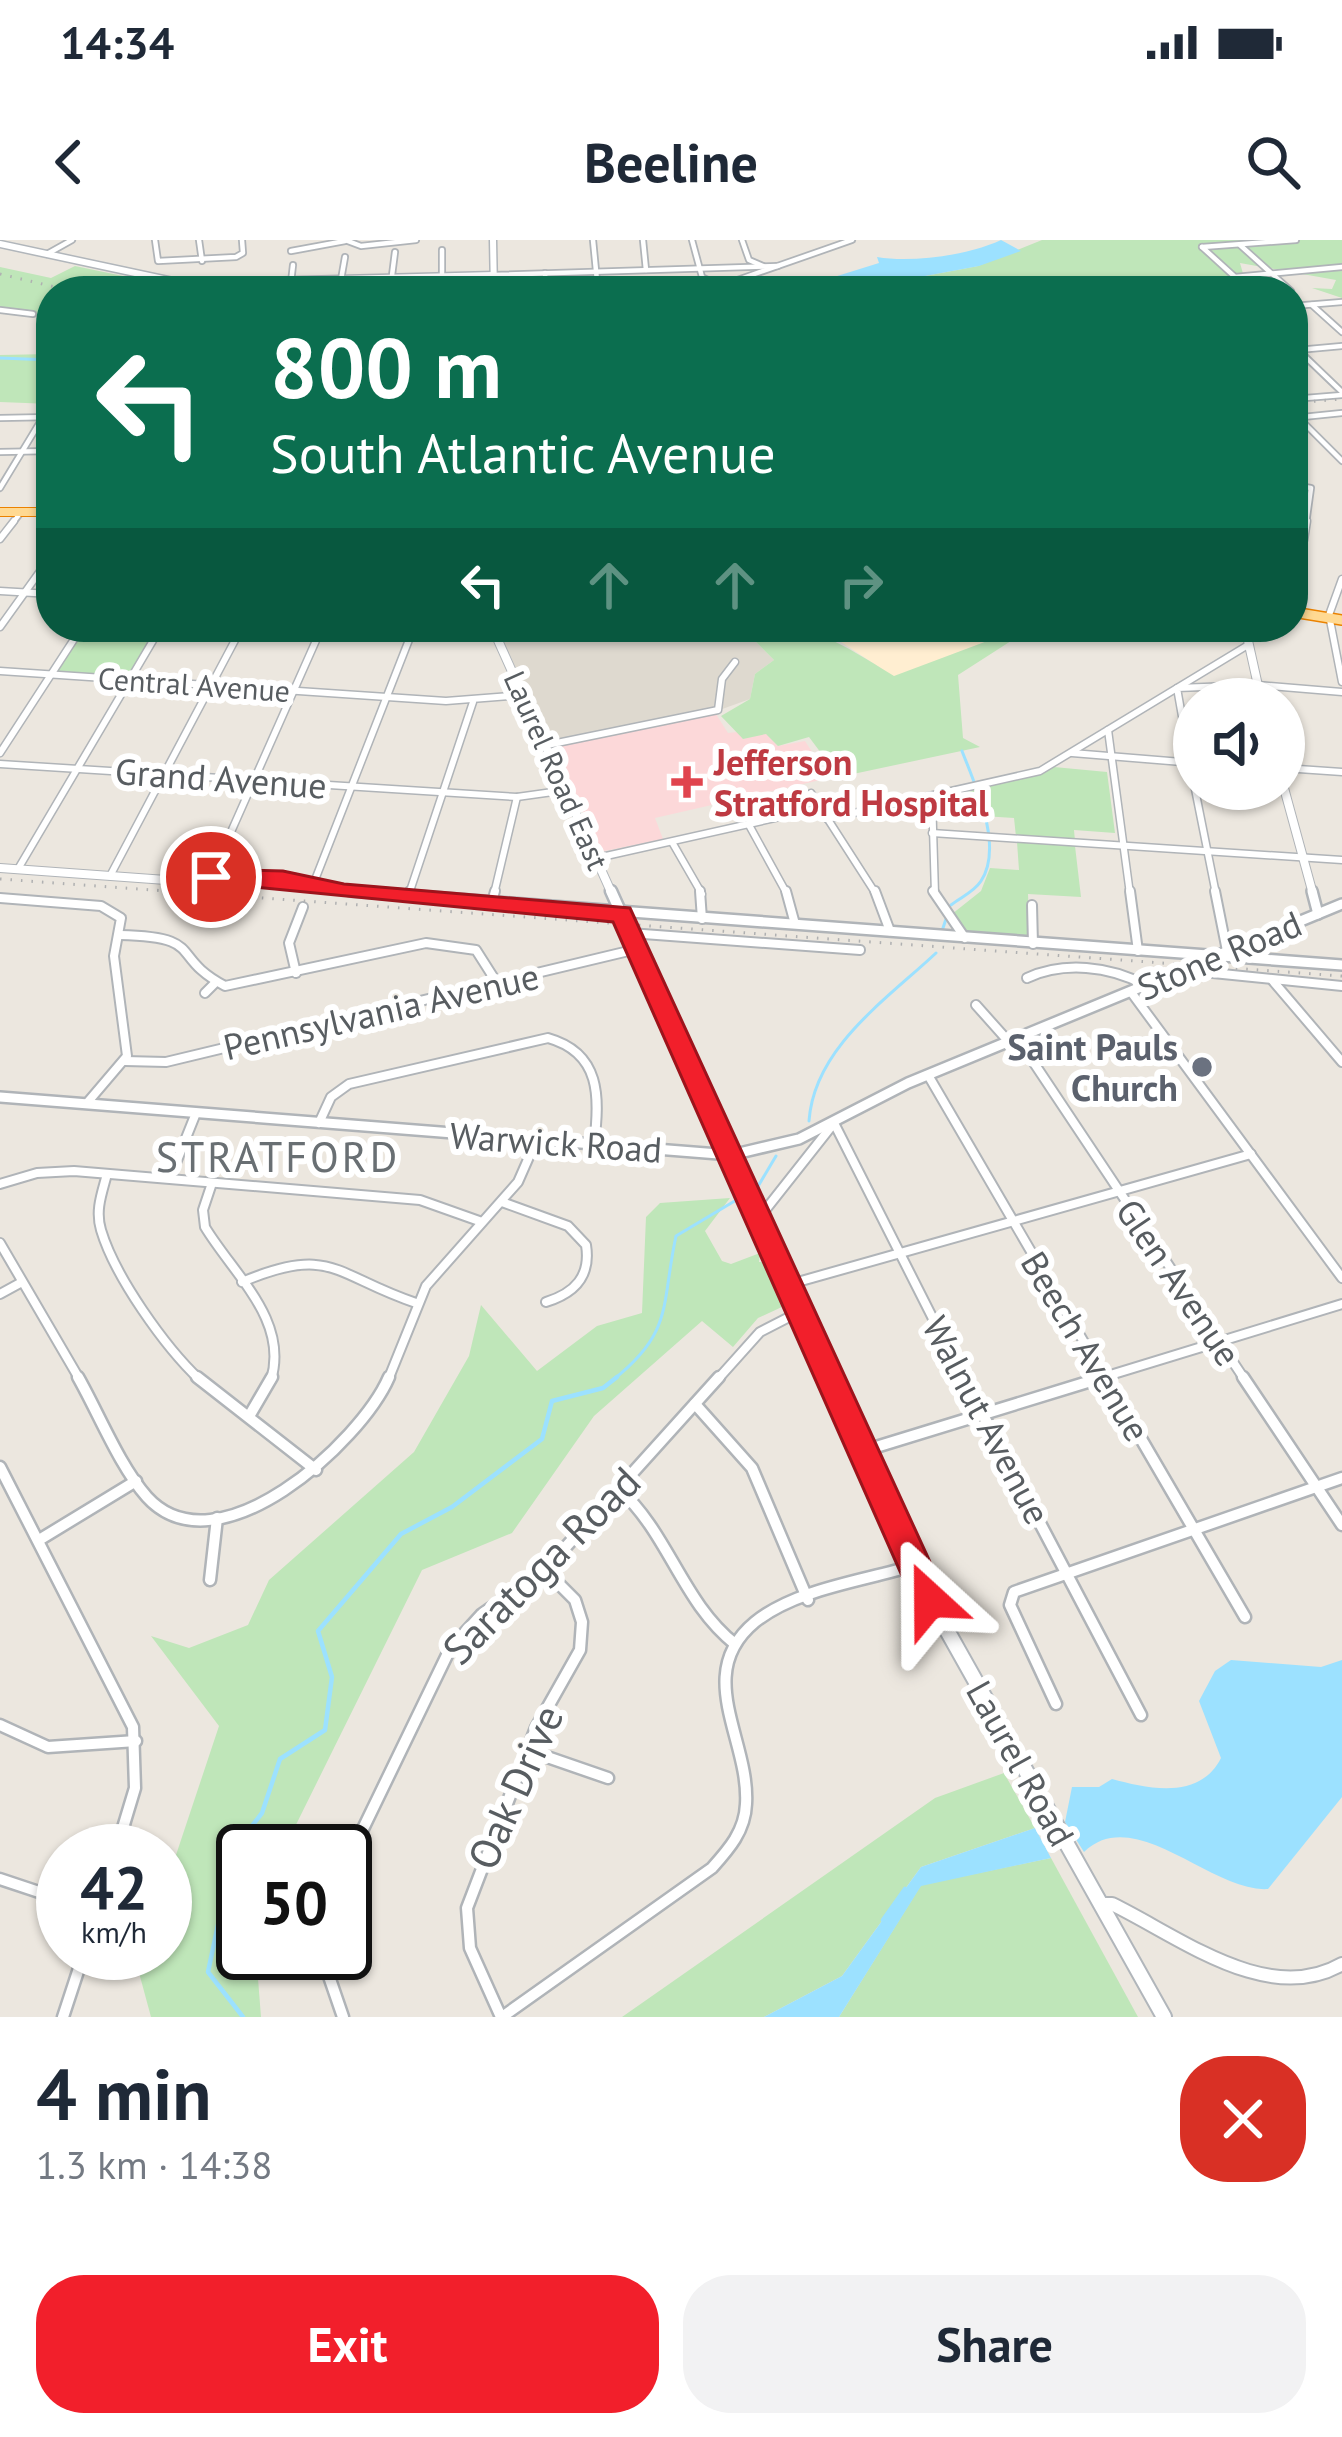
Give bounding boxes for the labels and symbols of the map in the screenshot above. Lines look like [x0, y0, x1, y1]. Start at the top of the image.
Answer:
street label: Central Avenue [97, 658, 291, 710]
street label: Laurel Road East [496, 665, 618, 875]
place label: Jefferson Stratford Hospital [713, 738, 989, 826]
street label: Grand Avenue [114, 747, 328, 809]
marker: Jefferson Stratford Hospital [671, 766, 703, 798]
pin [160, 826, 262, 928]
street label: Stone Road [1130, 899, 1308, 1011]
street label: Pennsylvania Avenue [219, 952, 543, 1070]
place label: Saint Pauls Church [1008, 1023, 1178, 1111]
marker: Saint Pauls Church [1189, 1054, 1215, 1080]
street label: Warwick Road [448, 1111, 664, 1173]
district label: STRATFORD [156, 1129, 400, 1184]
street label: Glen Avenue [1106, 1190, 1252, 1374]
street label: Beech Avenue [1011, 1242, 1161, 1450]
street label: Walnut Avenue [913, 1308, 1061, 1532]
street label: Saratoga Road [430, 1454, 652, 1676]
position arrow [867, 1537, 993, 1663]
street label: Laurel Road [956, 1672, 1086, 1854]
street label: Oak Drive [455, 1696, 575, 1878]
speed limit sign: 50 [216, 1824, 372, 1980]

